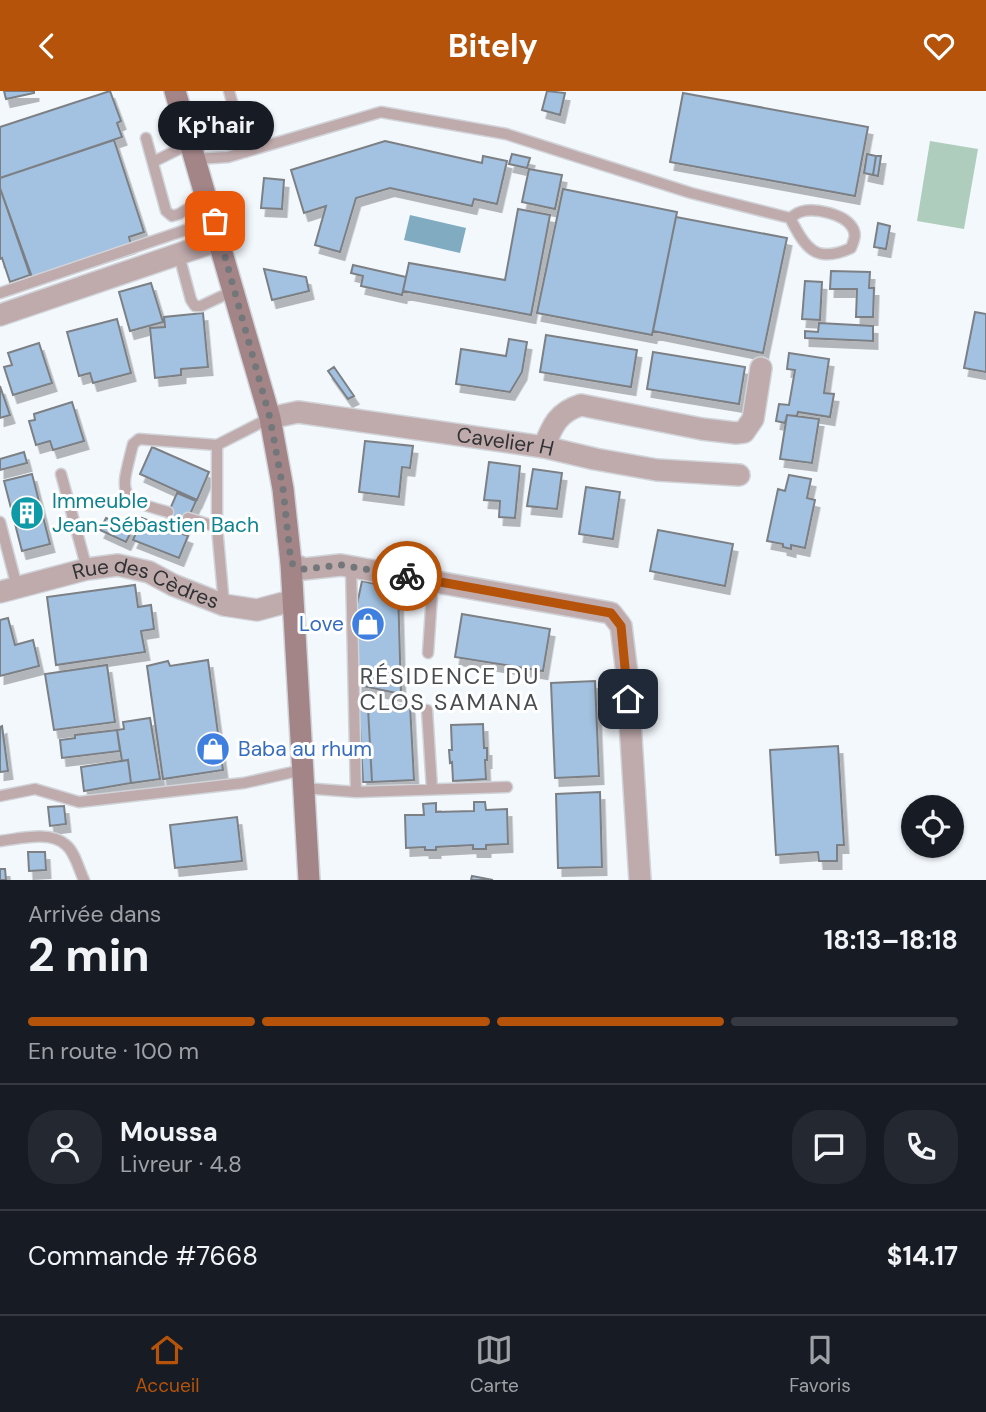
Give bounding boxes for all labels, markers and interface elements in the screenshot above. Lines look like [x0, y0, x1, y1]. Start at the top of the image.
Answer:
text: Bitely [448, 25, 538, 67]
icon: back [28, 27, 66, 65]
icon: heart [920, 27, 958, 65]
callout: Kp'hair [157, 102, 273, 151]
text: Kp'hair [178, 110, 254, 140]
pin [185, 191, 245, 251]
icon: bag [196, 202, 234, 240]
street label: Cavelier H [455, 421, 557, 463]
place label: Immeuble Jean-Sébastien Bach [52, 487, 259, 539]
building icon: Immeuble Jean-Sébastien Bach [8, 494, 46, 532]
courier [372, 541, 442, 611]
street label: Rue des Cèdres [69, 550, 223, 616]
icon: bike [388, 557, 426, 595]
shop icon: Love [349, 605, 387, 643]
place label: Love [299, 610, 344, 638]
district label: RÉSIDENCE DU CLOS SAMANA [360, 661, 540, 717]
pin [598, 669, 658, 729]
icon: home [609, 680, 647, 718]
shop icon: Baba au rhum [194, 730, 232, 768]
place label: Baba au rhum [238, 735, 372, 763]
map controls [901, 795, 964, 858]
button: locate [901, 795, 964, 858]
text: Arrivée dans [28, 899, 161, 929]
text: 18:13–18:18 [824, 923, 958, 957]
text: 2 min [28, 925, 150, 985]
text: En route · 100 m [28, 1036, 199, 1066]
button: person [28, 1110, 102, 1184]
button: chat [792, 1110, 866, 1184]
button: phone [884, 1110, 958, 1184]
text: Moussa [120, 1115, 218, 1149]
text: Livreur · 4.8 [120, 1149, 242, 1179]
text: Commande #7668 [28, 1239, 258, 1273]
text: $14.17 [887, 1239, 958, 1273]
tab: Accueil [135, 1331, 200, 1398]
tab: Carte [470, 1331, 519, 1398]
tab: Favoris [789, 1331, 851, 1398]

